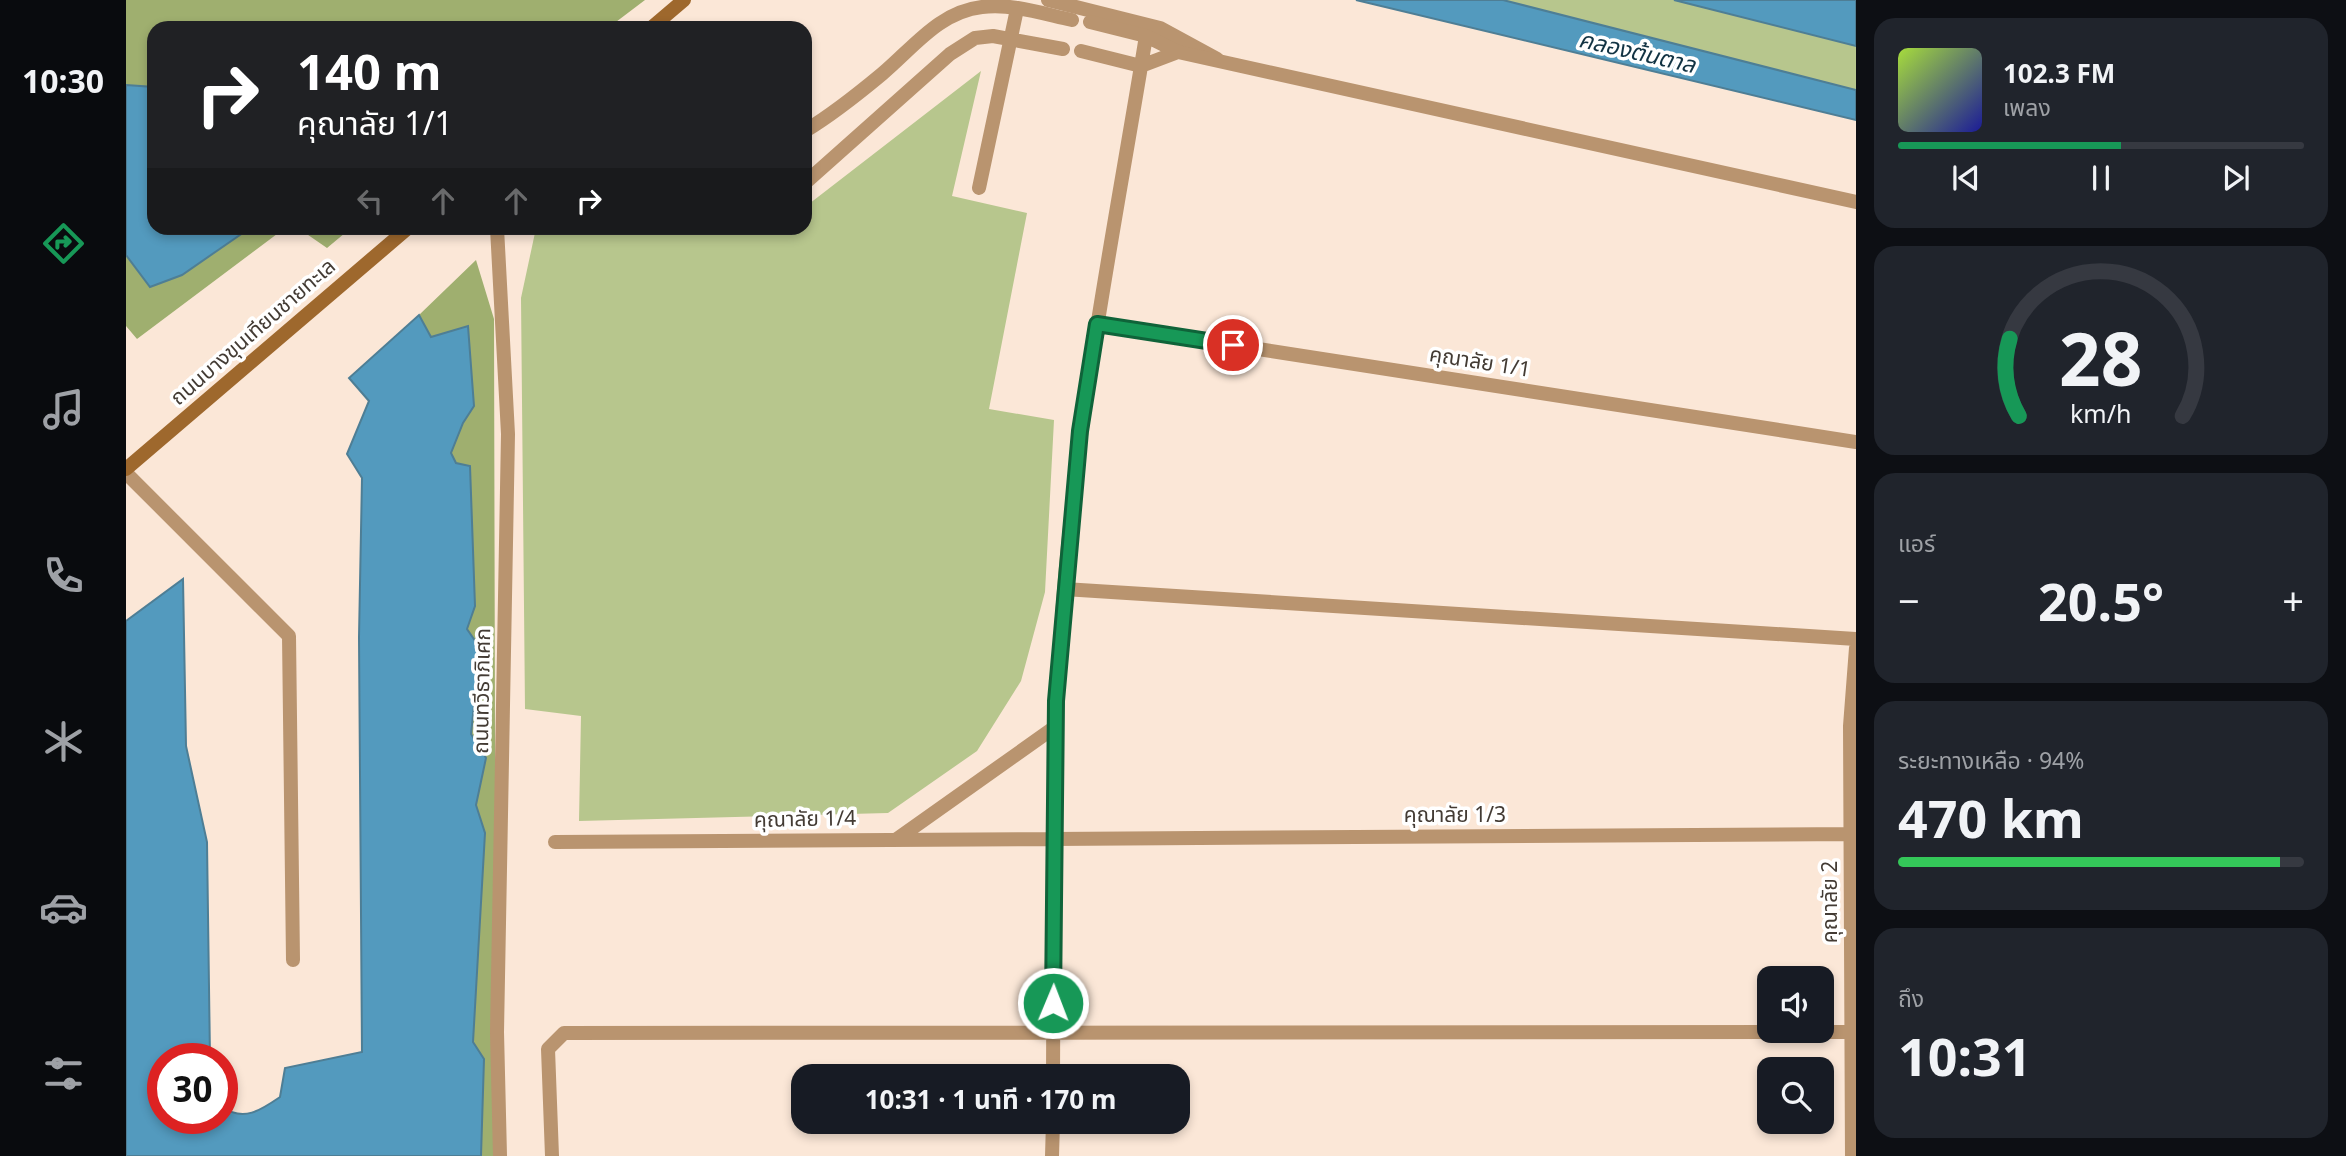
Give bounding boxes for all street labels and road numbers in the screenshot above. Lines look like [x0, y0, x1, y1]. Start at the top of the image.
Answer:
street label: ถนนบางขุนเทียนชายทะเล [164, 252, 341, 411]
street label: คุณาลัย 1/1 [1427, 339, 1533, 383]
street label: ถนนทวีธาภิเศก [466, 628, 496, 754]
street label: คุณาลัย 1/3 [1404, 800, 1506, 828]
street label: คุณาลัย 1/4 [754, 803, 856, 833]
street label: คุณาลัย 2 [1815, 861, 1843, 943]

